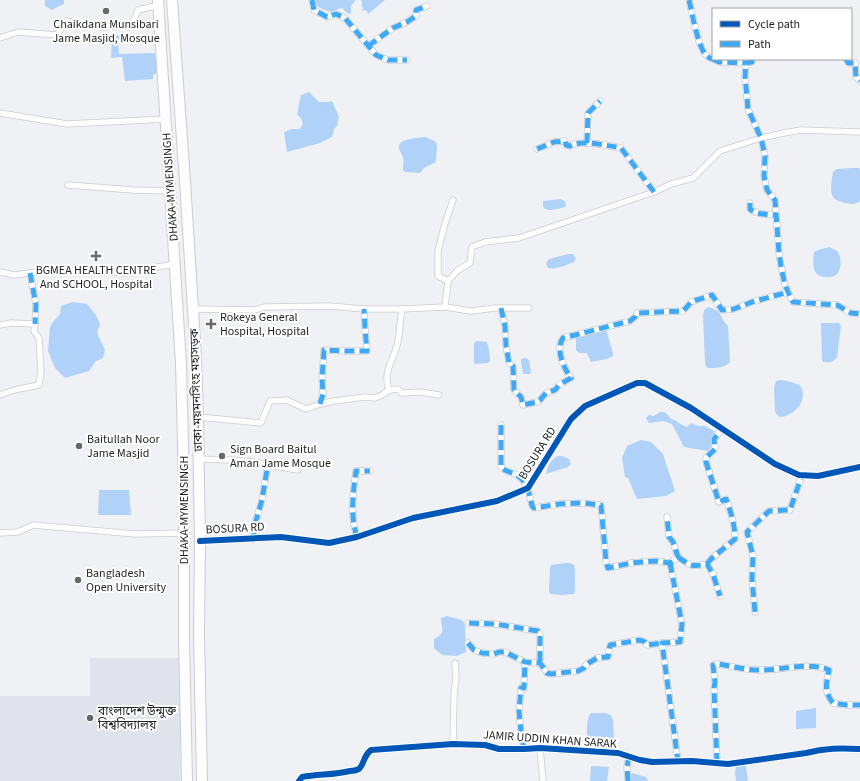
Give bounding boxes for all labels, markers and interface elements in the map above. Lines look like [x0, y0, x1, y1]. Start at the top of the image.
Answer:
marker: Chaikdana Munsibari Jame Masjid, Mosque [101, 6, 111, 16]
legend [712, 8, 852, 60]
place label: Chaikdana Munsibari Jame Masjid, Mosque [52, 16, 160, 47]
text: Cycle path [748, 16, 800, 33]
text: Path [748, 36, 771, 53]
street label: DHAKA-MYMENSINGH [158, 132, 183, 242]
marker: BGMEA HEALTH CENTRE And SCHOOL, Hospital [90, 250, 102, 262]
place label: BGMEA HEALTH CENTRE And SCHOOL, Hospital [36, 262, 156, 293]
place label: Rokeya General Hospital, Hospital [220, 309, 309, 340]
marker: Rokeya General Hospital, Hospital [205, 318, 217, 330]
street label: ঢাকা-ময়মনসিংহ মহাসড়ক [186, 328, 207, 453]
street label: BOSURA RD [515, 424, 560, 483]
place label: Baitullah Noor Jame Masjid [87, 431, 161, 462]
marker: Baitullah Noor Jame Masjid [74, 441, 84, 451]
place label: Sign Board Baitul Aman Jame Mosque [230, 441, 331, 472]
marker: Sign Board Baitul Aman Jame Mosque [217, 451, 227, 461]
street label: DHAKA-MYMENSINGH [176, 456, 193, 564]
street label: BOSURA RD [205, 518, 265, 539]
place label: Bangladesh Open University [86, 565, 166, 596]
marker: Bangladesh Open University [73, 575, 83, 585]
place label: বাংলাদেশ উন্মুক্ত বিশ্ববিদ্যালয় [97, 703, 177, 734]
marker: বাংলাদেশ উন্মুক্ত বিশ্ববিদ্যালয় [85, 713, 95, 723]
street label: JAMIR UDDIN KHAN SARAK [483, 726, 617, 753]

